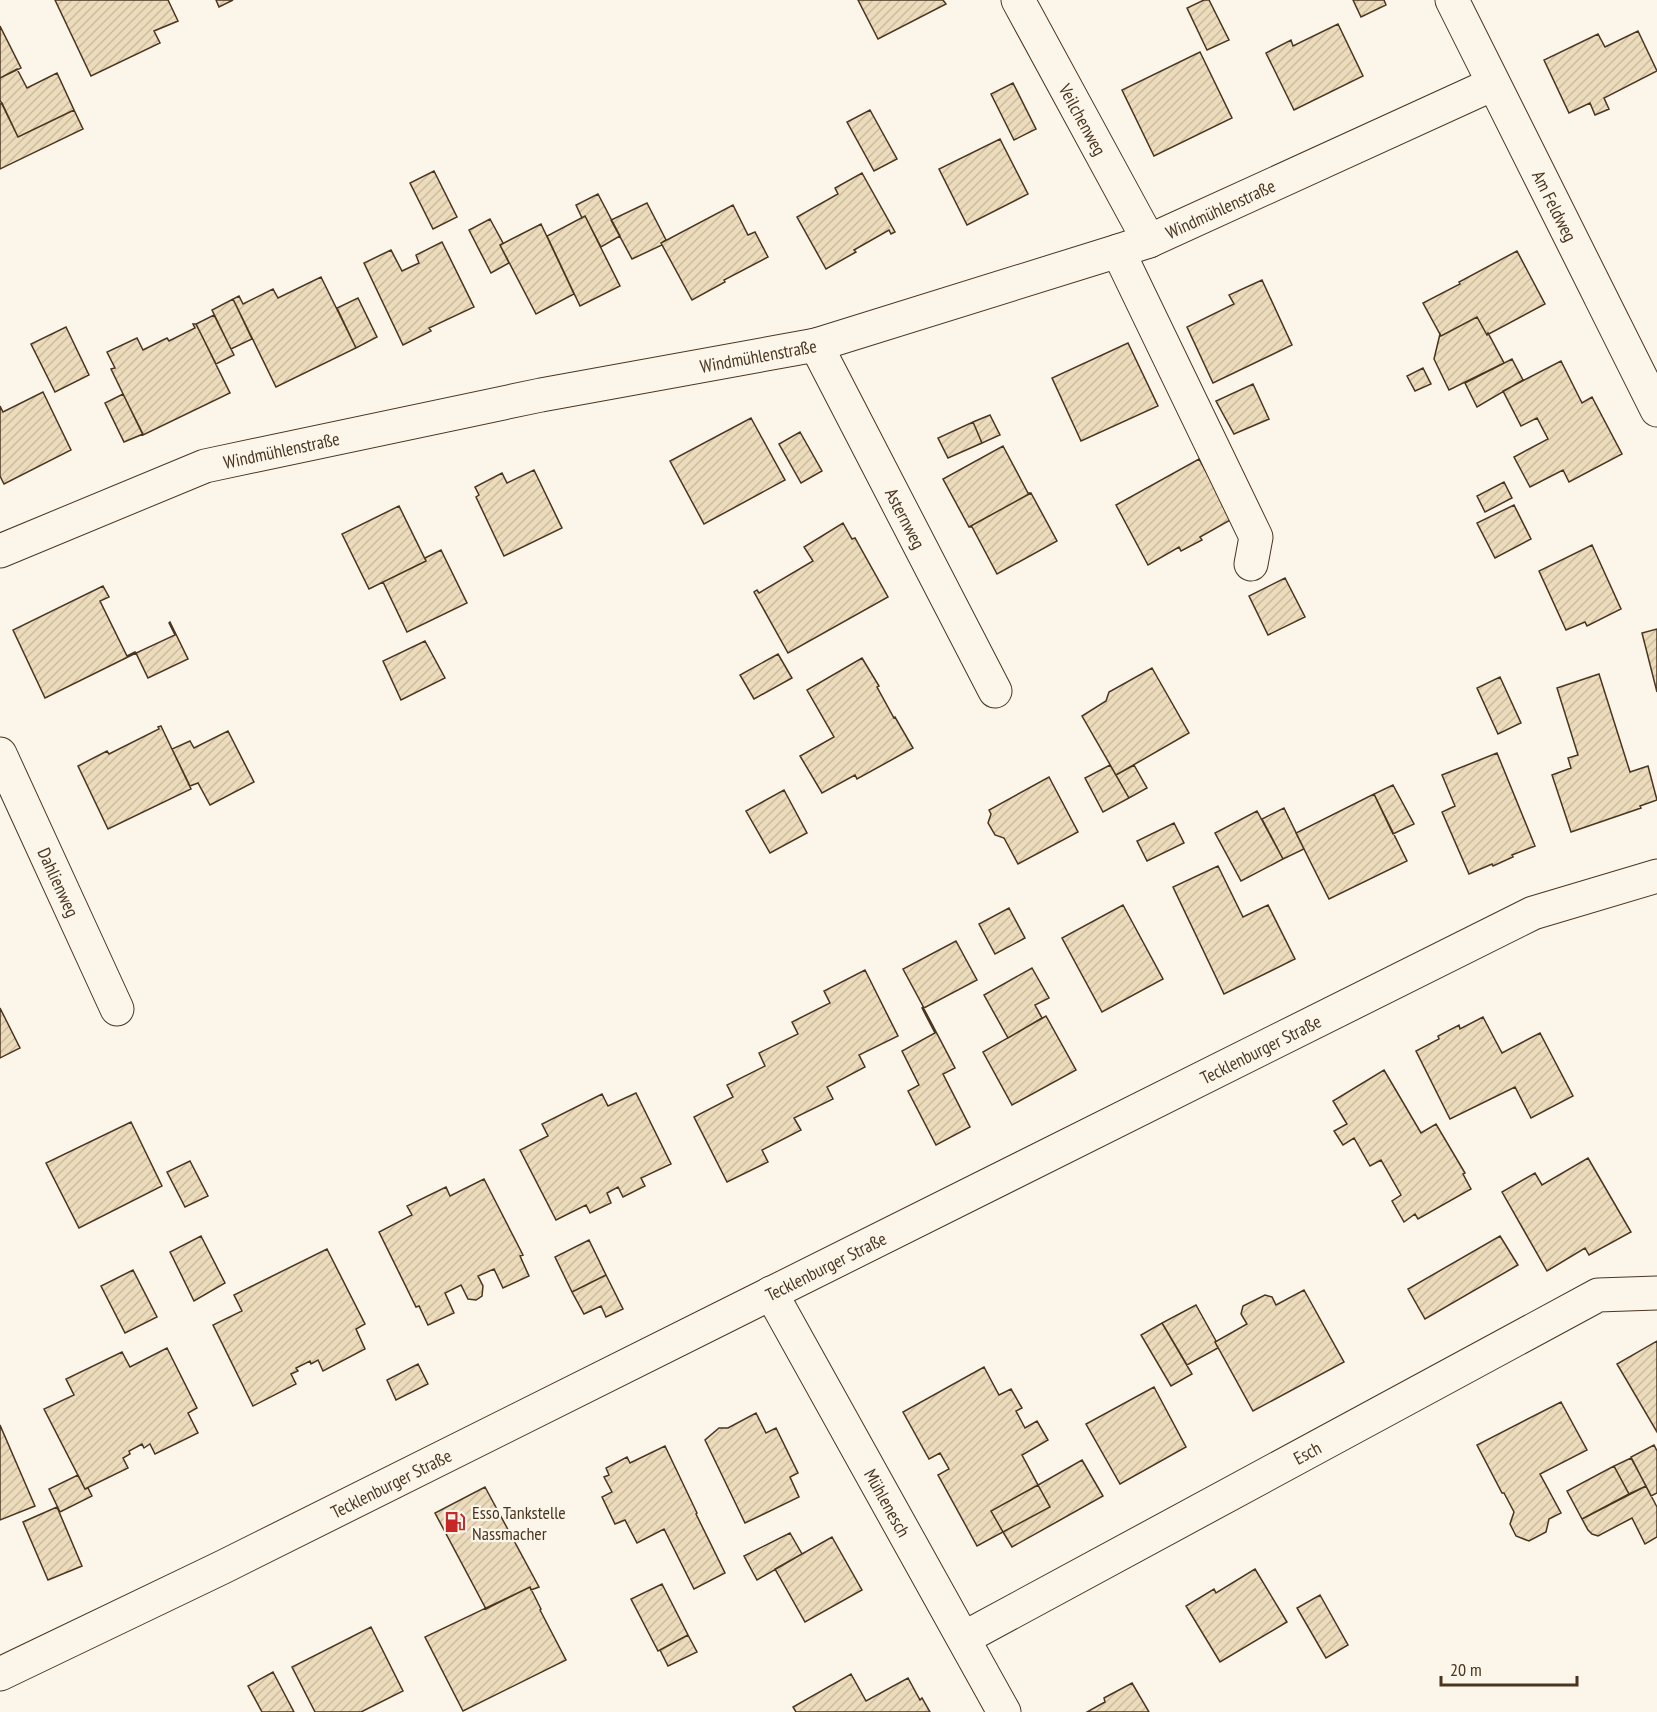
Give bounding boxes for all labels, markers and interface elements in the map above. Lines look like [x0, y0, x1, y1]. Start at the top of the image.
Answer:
street label: Veilchenweg [1054, 79, 1112, 159]
street label: Am Feldweg [1527, 166, 1582, 245]
street label: Windmühlenstraße [1162, 174, 1279, 243]
street label: Windmühlenstraße [698, 334, 818, 377]
street label: Windmühlenstraße [221, 426, 342, 473]
street label: Asternweg [880, 484, 931, 552]
street label: Dahlienweg [33, 844, 85, 920]
street label: Tecklenburger Straße [1196, 1009, 1325, 1089]
street label: Tecklenburger Straße [762, 1226, 890, 1306]
street label: Esch [1289, 1436, 1325, 1469]
street label: Tecklenburger Straße [327, 1443, 455, 1523]
street label: Mühlenesch [859, 1465, 916, 1541]
place label: Esso Tankstelle Nassmacher [472, 1501, 566, 1545]
fuel station icon: Esso Tankstelle Nassmacher [443, 1510, 467, 1534]
scale bar [1441, 1649, 1578, 1687]
text: 20 m [1450, 1658, 1482, 1681]

